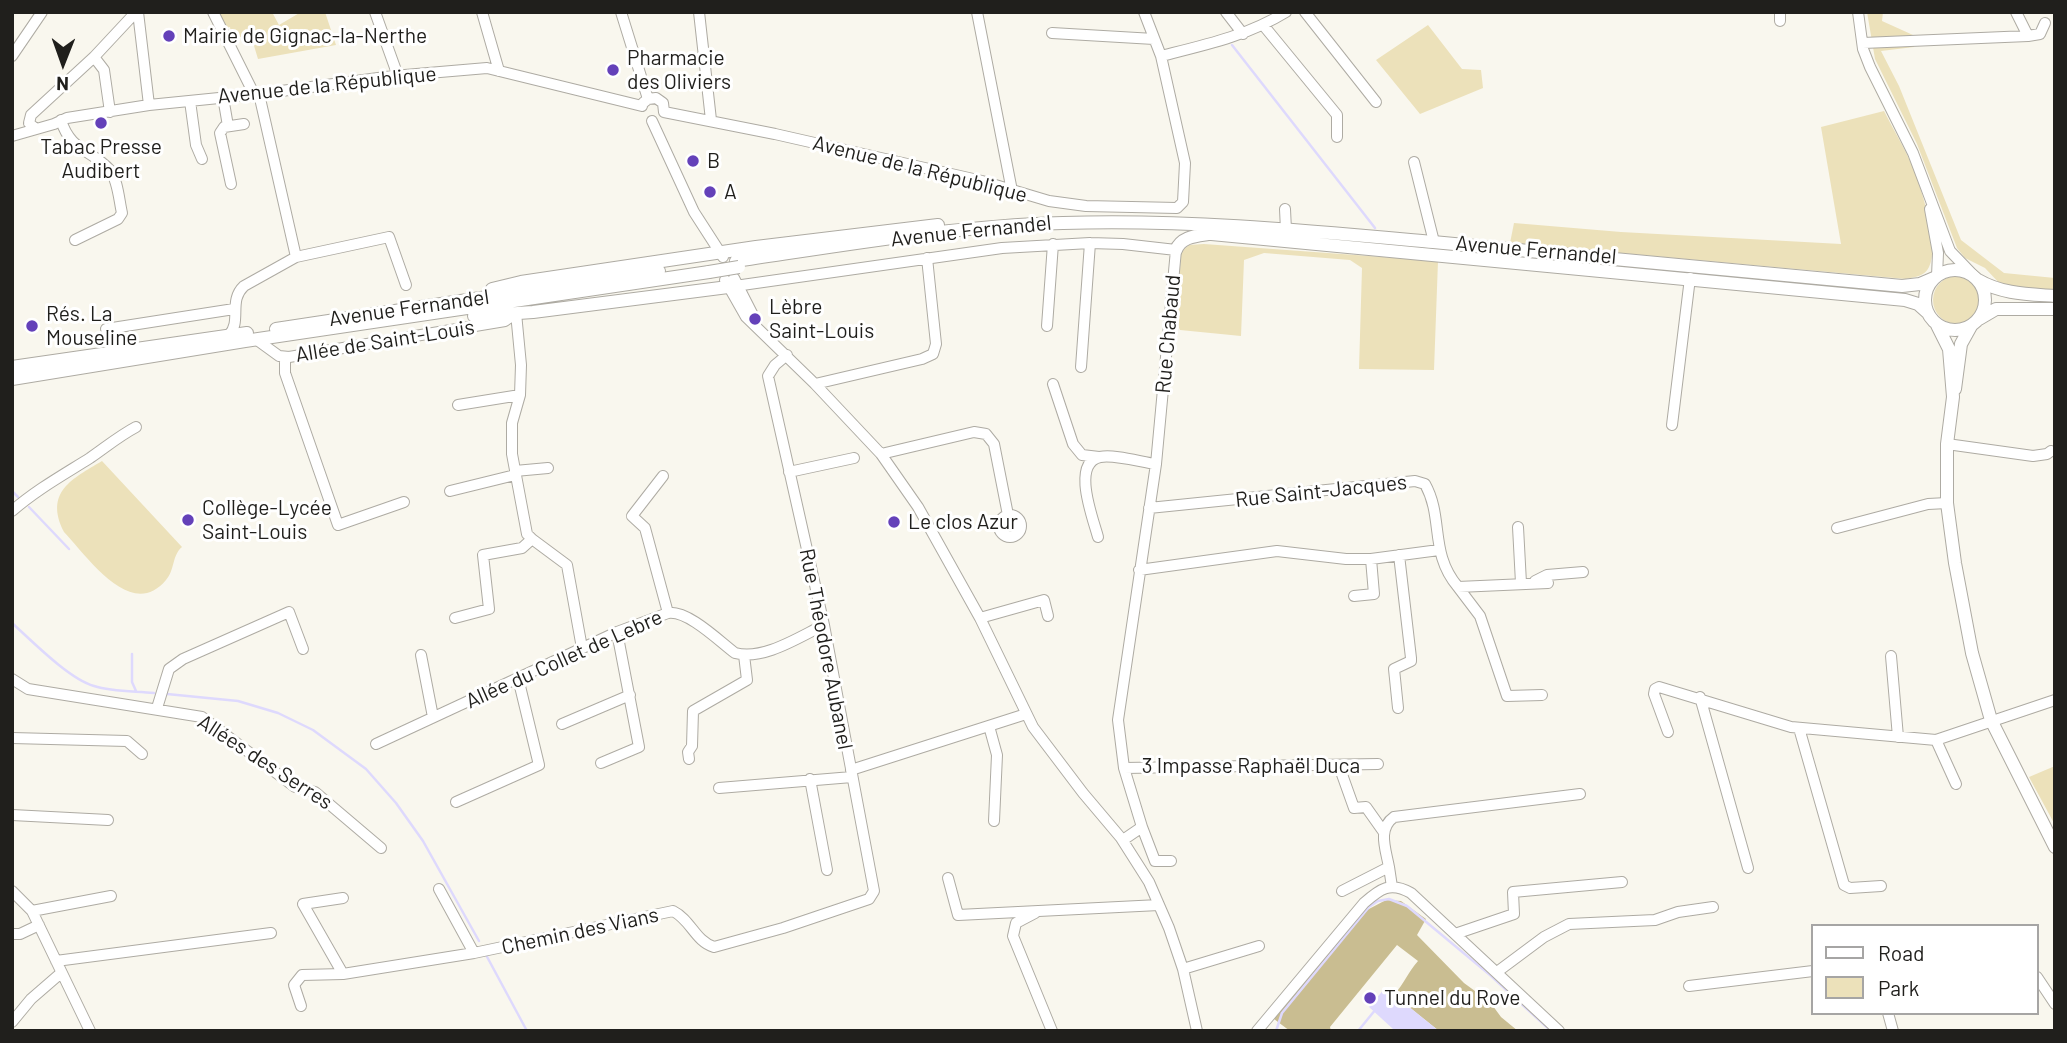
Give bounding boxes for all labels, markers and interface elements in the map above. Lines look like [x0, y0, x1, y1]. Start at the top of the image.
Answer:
place label: Mairie de Gignac-la-Nerthe [183, 23, 427, 49]
north arrow [28, 28, 98, 98]
marker: Mairie de Gignac-la-Nerthe [161, 28, 177, 44]
place label: Pharmacie des Oliviers [627, 45, 731, 95]
street label: Avenue de la République [216, 61, 438, 109]
marker: Pharmacie des Oliviers [605, 62, 621, 78]
text: N [56, 73, 69, 96]
marker: Tabac Presse Audibert [93, 115, 109, 131]
street label: Avenue de la République [810, 130, 1030, 208]
place label: Tabac Presse Audibert [40, 134, 162, 184]
place label: B [707, 148, 720, 174]
marker: B [685, 153, 701, 169]
place label: A [724, 179, 737, 205]
marker: A [702, 184, 718, 200]
street label: Avenue Fernandel [889, 210, 1053, 252]
street label: Avenue Fernandel [1454, 230, 1618, 270]
street label: Rue Chabaud [1150, 274, 1186, 394]
street label: Avenue Fernandel [327, 284, 491, 332]
place label: Lèbre Saint-Louis [769, 294, 874, 344]
place label: Rés. La Mouseline [46, 301, 138, 351]
marker: Lèbre Saint-Louis [747, 311, 763, 327]
street label: Allée de Saint-Louis [294, 314, 476, 368]
marker: Rés. La Mouseline [24, 318, 40, 334]
street label: Rue Saint-Jacques [1234, 469, 1408, 513]
place label: Collège-Lycée Saint-Louis [202, 495, 332, 545]
place label: Le clos Azur [908, 509, 1018, 535]
marker: Collège-Lycée Saint-Louis [180, 512, 196, 528]
marker: Le clos Azur [886, 514, 902, 530]
street label: Rue Théodore Aubanel [794, 546, 858, 752]
street label: Allée du Collet de Lebre [462, 604, 666, 714]
street label: Allées des Serres [193, 709, 337, 815]
street label: 3 Impasse Raphaël Duca [1142, 753, 1360, 779]
street label: Chemin des Vians [499, 902, 661, 960]
legend [1812, 924, 2039, 1015]
text: Road [1878, 940, 1924, 965]
text: Park [1878, 975, 1919, 1000]
place label: Tunnel du Rove [1384, 985, 1521, 1011]
marker: Tunnel du Rove [1362, 990, 1378, 1006]

